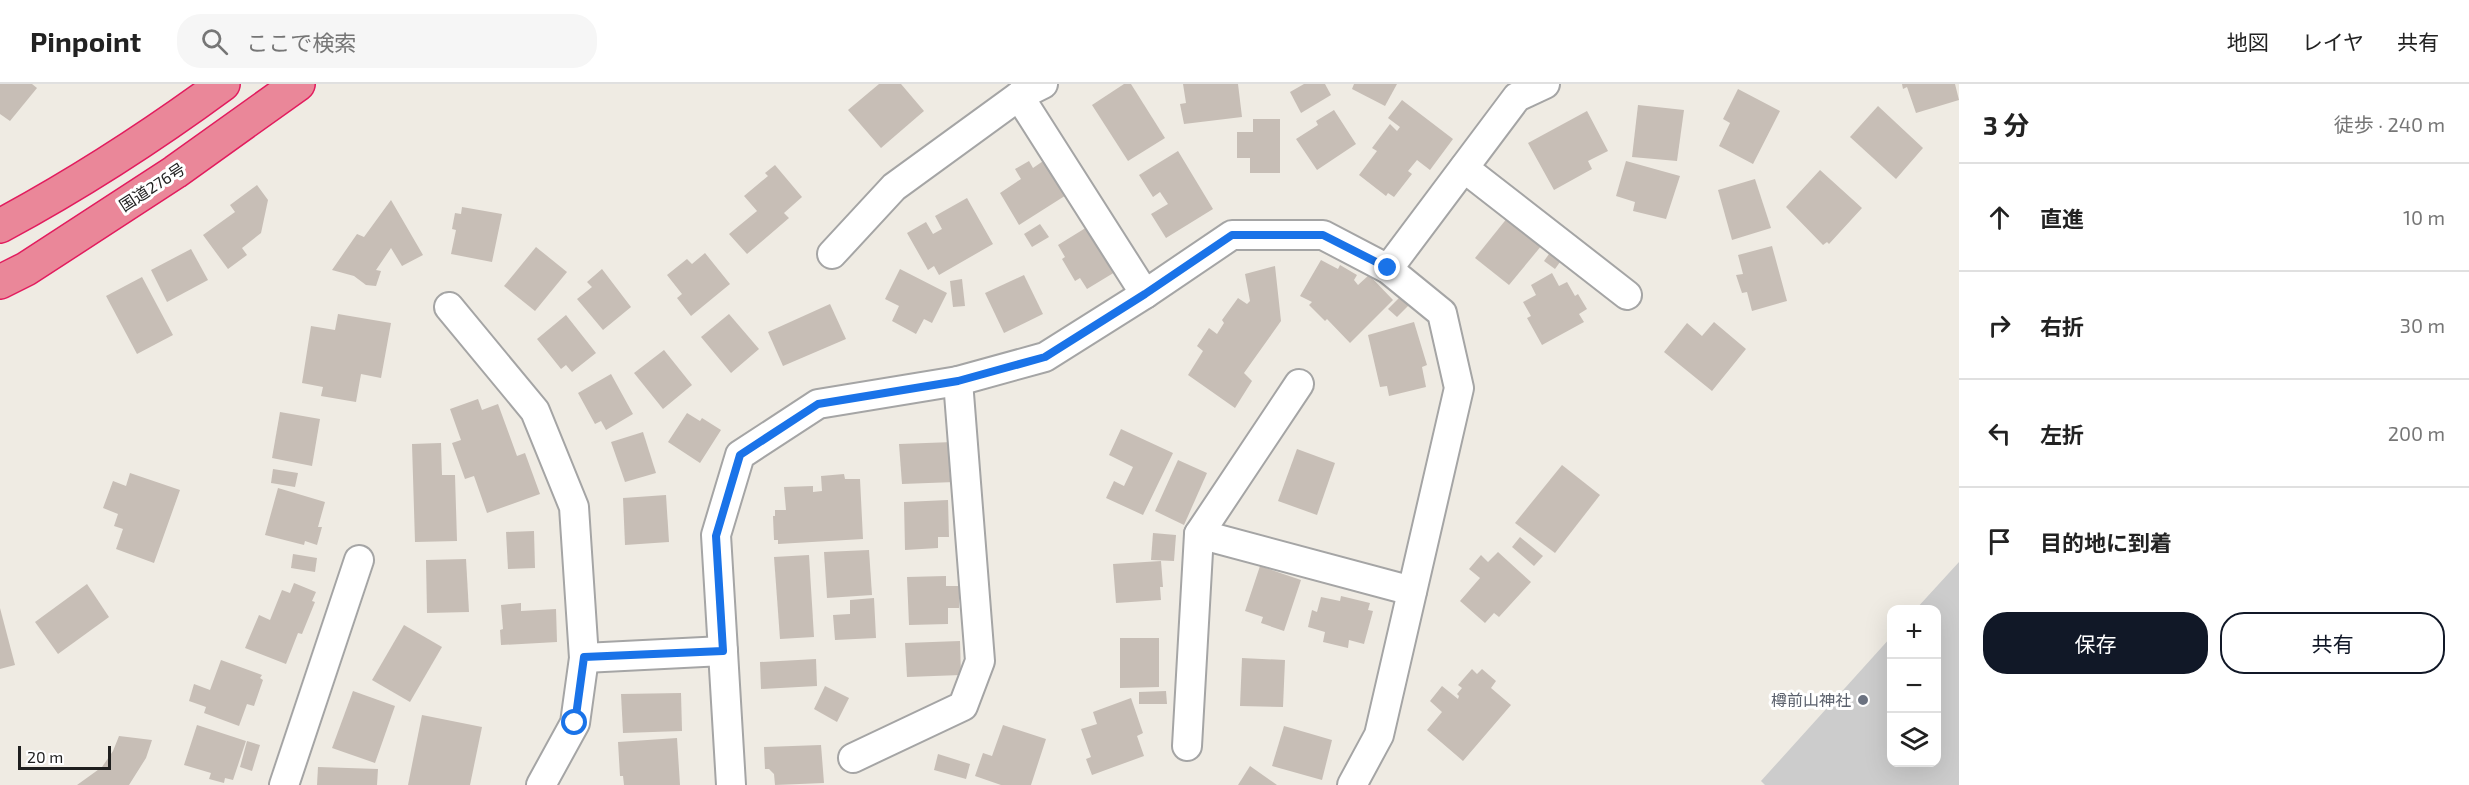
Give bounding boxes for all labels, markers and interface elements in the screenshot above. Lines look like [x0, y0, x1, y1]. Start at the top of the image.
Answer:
search box [177, 14, 597, 68]
text: Pinpoint [30, 24, 141, 58]
icon: search [198, 25, 231, 58]
text: ここで検索 [246, 29, 356, 55]
text: 地図 [2227, 29, 2269, 54]
text: レイヤ [2302, 29, 2364, 54]
text: 共有 [2397, 29, 2439, 54]
text: 3 分 [1983, 109, 2029, 140]
text: 徒歩 · 240 m [2334, 112, 2445, 136]
street label: 国道276号 [115, 158, 188, 215]
icon: ahead [1983, 201, 2016, 234]
text: 直進 [2040, 205, 2084, 231]
text: 10 m [2403, 205, 2445, 229]
route end [1374, 254, 1400, 280]
icon: right [1983, 309, 2016, 342]
text: 右折 [2040, 313, 2084, 339]
text: 30 m [2400, 313, 2445, 337]
icon: left [1983, 417, 2016, 450]
text: 左折 [2040, 421, 2084, 447]
text: 200 m [2388, 421, 2445, 445]
icon: arrive [1983, 525, 2016, 558]
text: 目的地に到着 [2040, 529, 2172, 555]
map controls [1887, 605, 1941, 767]
button: + [1887, 605, 1941, 659]
button: 保存 [1983, 612, 2208, 674]
button: 共有 [2220, 612, 2445, 674]
button: − [1887, 659, 1941, 713]
place label: 樽前山神社 [1771, 690, 1851, 709]
marker: 樽前山神社 [1856, 693, 1870, 707]
route start [561, 709, 587, 735]
button: layers [1887, 713, 1941, 767]
scale bar [18, 743, 111, 770]
text: 20 m [27, 747, 63, 766]

